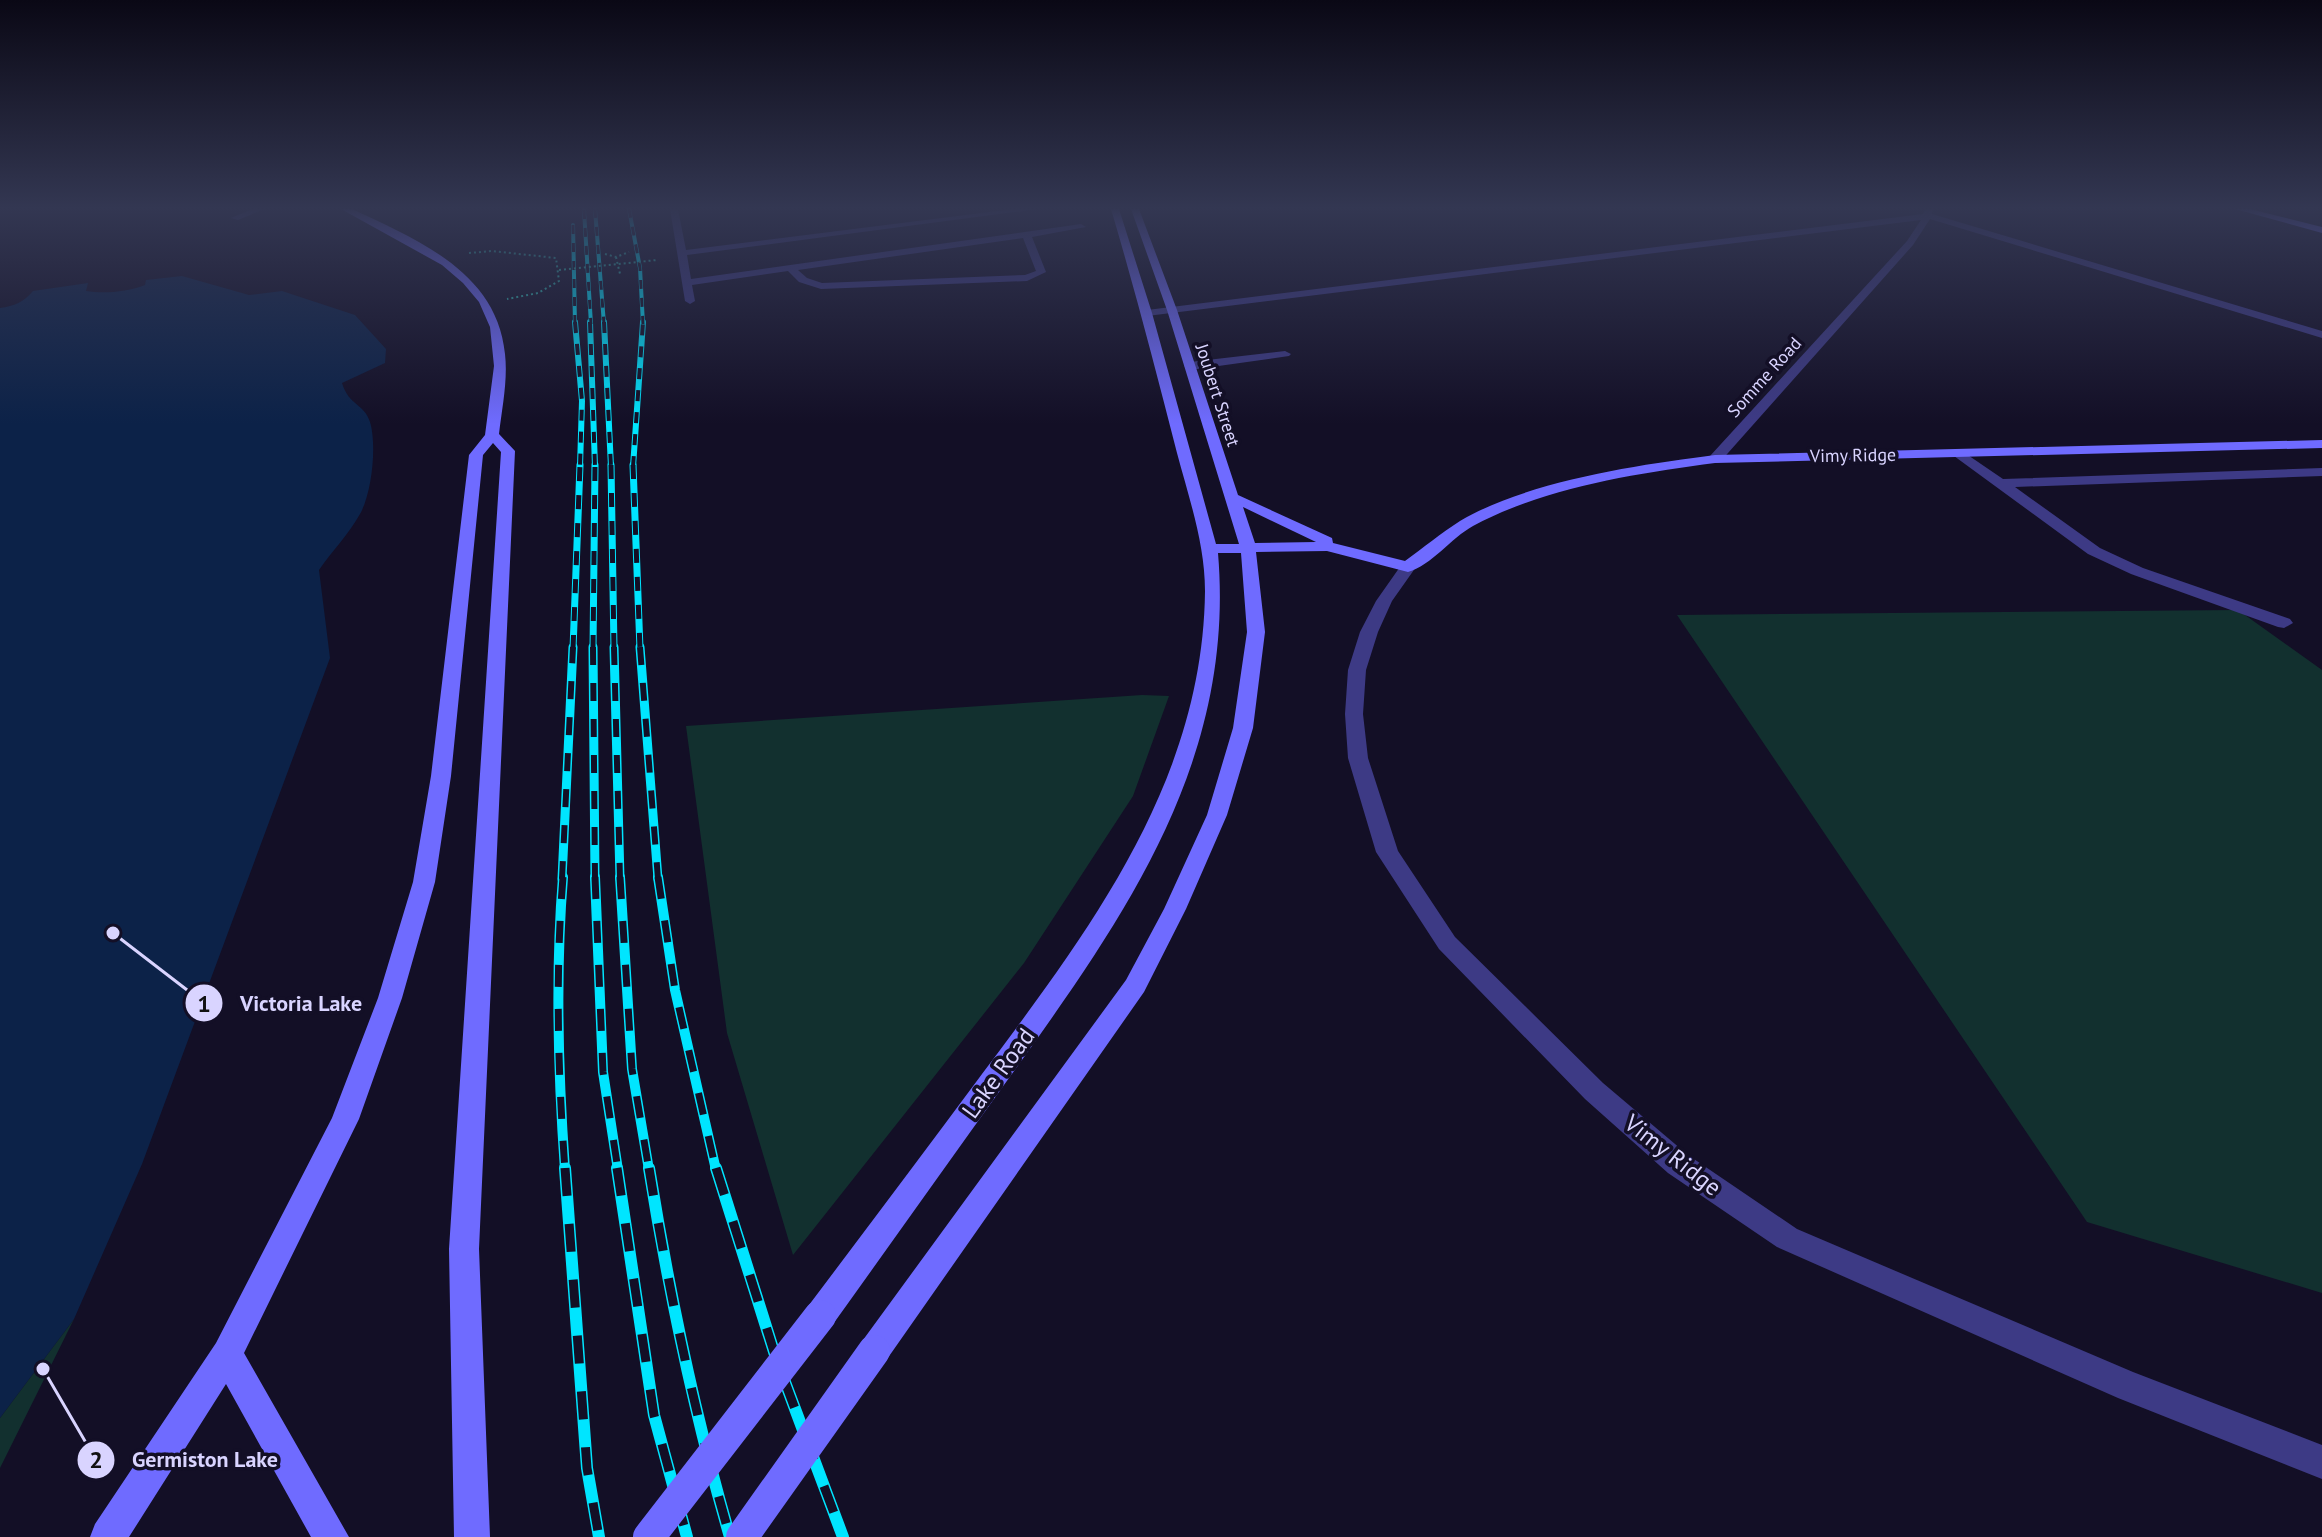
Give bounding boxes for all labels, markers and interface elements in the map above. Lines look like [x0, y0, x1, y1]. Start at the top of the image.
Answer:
street label: Somme Road [1722, 332, 1806, 422]
street label: Joubert Street [1190, 340, 1245, 449]
street label: Vimy Ridge [1809, 443, 1896, 467]
callout: Victoria Lake [184, 980, 378, 1026]
text: 1 [197, 988, 211, 1019]
text: Victoria Lake [239, 989, 362, 1017]
street label: Lake Road [955, 1022, 1041, 1124]
street label: Vimy Ridge [1617, 1107, 1728, 1203]
callout: Germiston Lake [76, 1437, 294, 1483]
text: 2 [89, 1444, 103, 1475]
text: Germiston Lake [132, 1445, 278, 1473]

